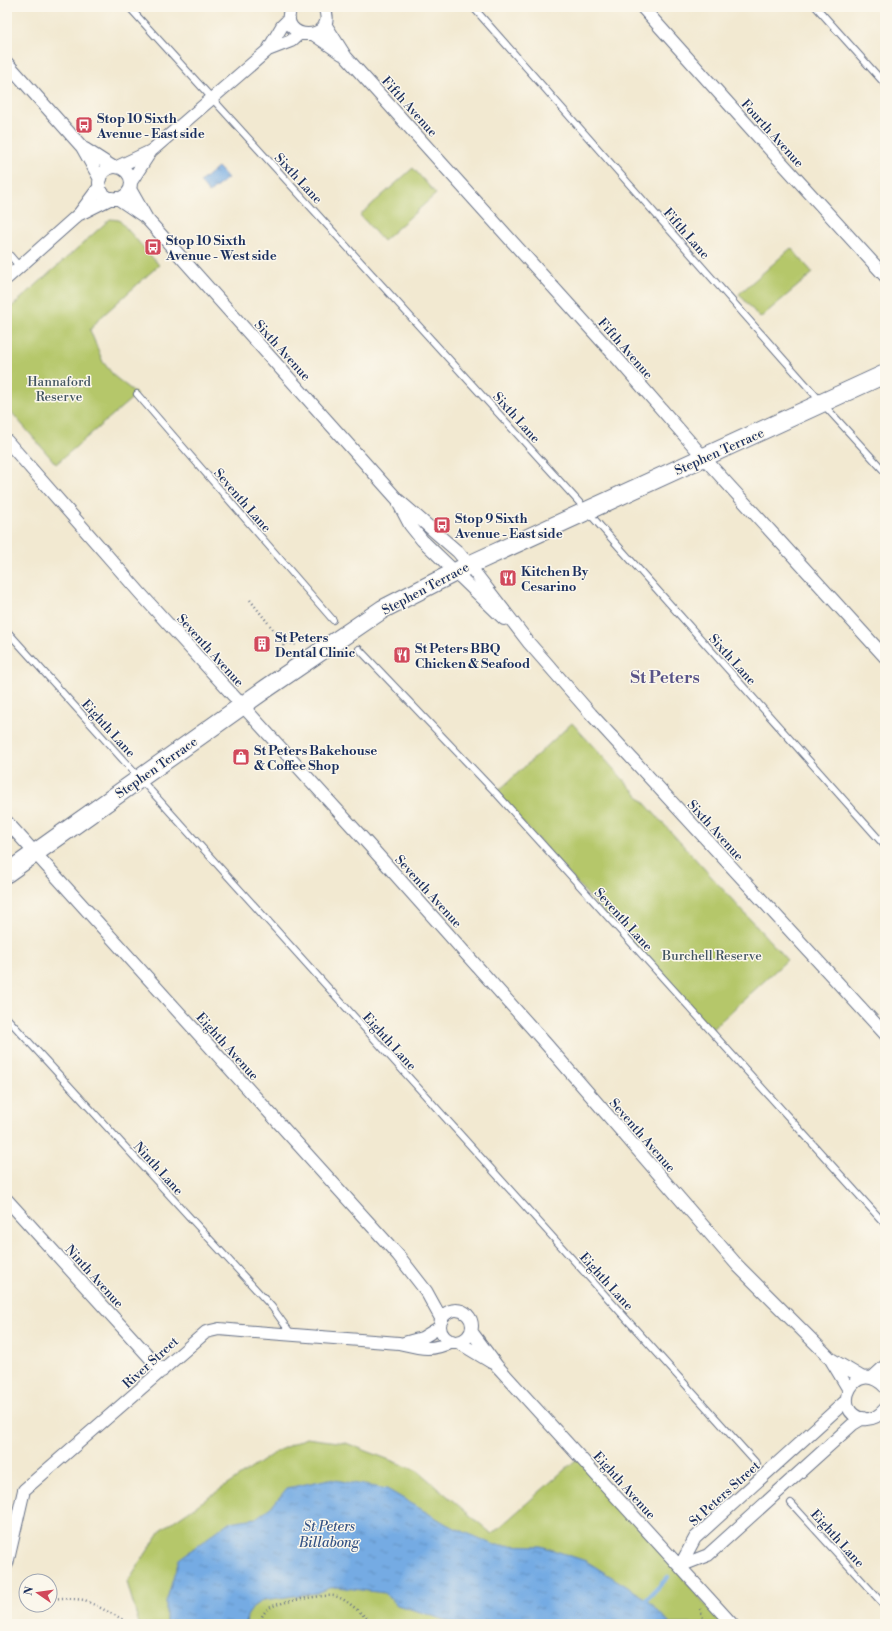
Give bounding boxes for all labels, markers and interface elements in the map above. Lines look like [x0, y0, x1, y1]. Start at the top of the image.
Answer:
street label: Fifth Avenue [378, 73, 441, 141]
street label: Fourth Avenue [737, 96, 807, 171]
place label: Stop 10 Sixth Avenue - East side [96, 111, 205, 142]
bus stop icon: Stop 10 Sixth Avenue - East side [74, 115, 94, 135]
street label: Sixth Lane [271, 150, 326, 207]
street label: Fifth Lane [660, 205, 713, 263]
place label: Stop 10 Sixth Avenue - West side [165, 233, 277, 264]
bus stop icon: Stop 10 Sixth Avenue - West side [143, 237, 163, 257]
street label: Fifth Avenue [594, 315, 656, 383]
street label: Sixth Avenue [251, 317, 314, 385]
park label: Hannaford Reserve [27, 374, 91, 405]
street label: Sixth Lane [489, 389, 544, 447]
street label: Stephen Terrace [672, 425, 767, 479]
street label: Seventh Lane [210, 466, 275, 536]
place label: Stop 9 Sixth Avenue - East side [454, 511, 563, 542]
bus stop icon: Stop 9 Sixth Avenue - East side [432, 515, 452, 535]
street label: Stephen Terrace [379, 559, 472, 619]
place label: Kitchen By Cesarino [521, 564, 589, 595]
restaurant icon: Kitchen By Cesarino [498, 568, 518, 588]
street label: Seventh Avenue [173, 611, 247, 691]
place label: St Peters Dental Clinic [275, 630, 355, 661]
street label: Sixth Lane [705, 631, 760, 689]
building icon: St Peters Dental Clinic [252, 634, 272, 654]
place label: St Peters BBQ Chicken & Seafood [415, 641, 530, 672]
restaurant icon: St Peters BBQ Chicken & Seafood [392, 645, 412, 665]
district label: St Peters [630, 667, 700, 689]
street label: Eighth Lane [78, 696, 139, 761]
street label: Stephen Terrace [112, 733, 201, 802]
place label: St Peters Bakehouse & Coffee Shop [254, 743, 377, 774]
shop icon: St Peters Bakehouse & Coffee Shop [231, 747, 251, 767]
street label: Sixth Avenue [684, 797, 747, 865]
street label: Seventh Avenue [391, 852, 465, 932]
street label: Seventh Lane [591, 885, 656, 955]
park label: Burchell Reserve [661, 948, 762, 964]
street label: Eighth Avenue [193, 1009, 262, 1084]
street label: Eighth Lane [359, 1009, 420, 1074]
street label: Seventh Avenue [606, 1095, 679, 1176]
street label: Ninth Lane [130, 1139, 187, 1199]
street label: Ninth Avenue [62, 1242, 127, 1312]
street label: Eighth Lane [576, 1249, 637, 1314]
street label: River Street [119, 1333, 182, 1392]
street label: Eighth Avenue [590, 1448, 659, 1523]
street label: St Peters Street [686, 1458, 764, 1530]
street label: Eighth Lane [807, 1506, 868, 1571]
water label: St Peters Billabong [298, 1518, 360, 1552]
north arrow [18, 1573, 58, 1613]
text: N [21, 1585, 37, 1597]

